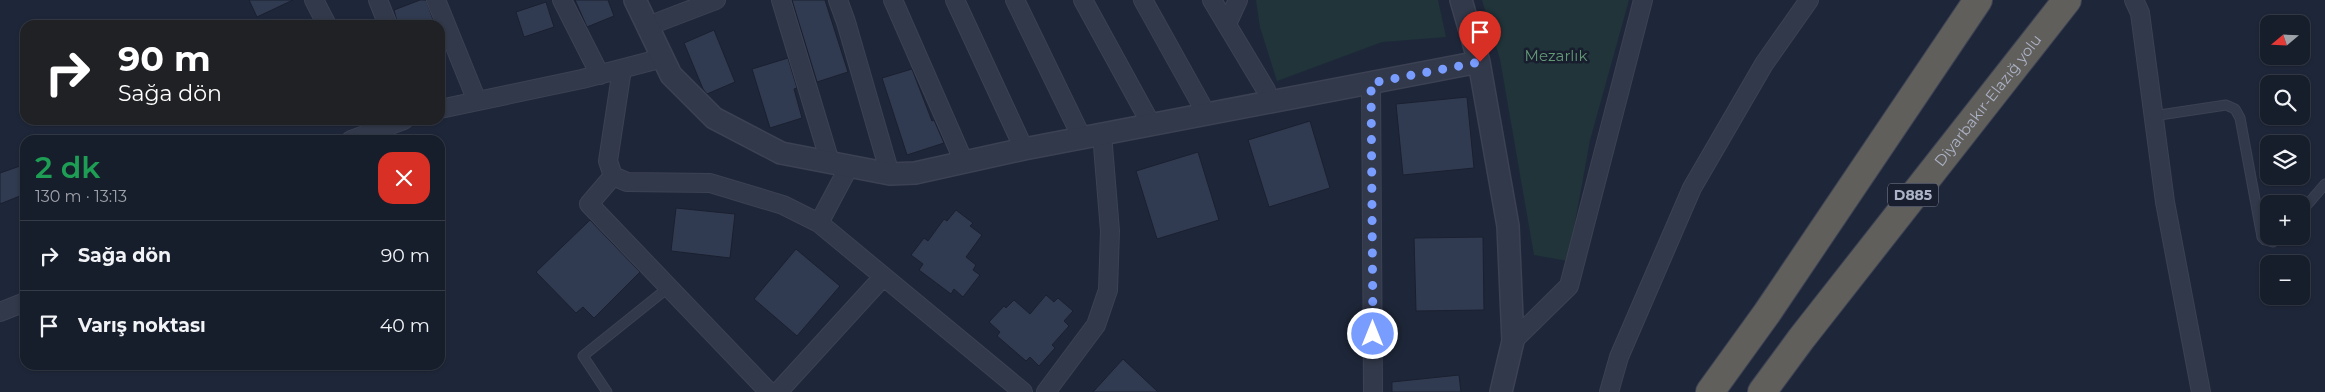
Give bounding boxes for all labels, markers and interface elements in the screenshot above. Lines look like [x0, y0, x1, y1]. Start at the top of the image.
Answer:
pin [1459, 11, 1501, 62]
north arrow [2260, 15, 2310, 65]
map controls [2260, 15, 2310, 305]
icon: arrive [1466, 18, 1494, 46]
street label: Diyarbakır-Elazığ yolu [1930, 30, 2045, 170]
text: 90 m [118, 37, 211, 80]
icon: right [35, 40, 100, 105]
park label: Mezarlık [1525, 46, 1587, 65]
button: search [2260, 75, 2310, 125]
text: Sağa dön [118, 80, 222, 107]
button: layers [2260, 135, 2310, 185]
text: 2 dk [35, 149, 100, 186]
button: close [378, 152, 430, 204]
road number: D885 [1888, 184, 1938, 206]
text: 130 m · 13:13 [35, 187, 127, 206]
button: + [2260, 195, 2310, 245]
icon: right [35, 242, 63, 270]
text: Sağa dön [78, 244, 171, 267]
text: 90 m [381, 244, 430, 267]
button: − [2260, 255, 2310, 305]
position arrow [1346, 307, 1398, 359]
icon: arrive [35, 312, 63, 340]
text: Varış noktası [78, 314, 206, 337]
text: 40 m [380, 314, 430, 337]

